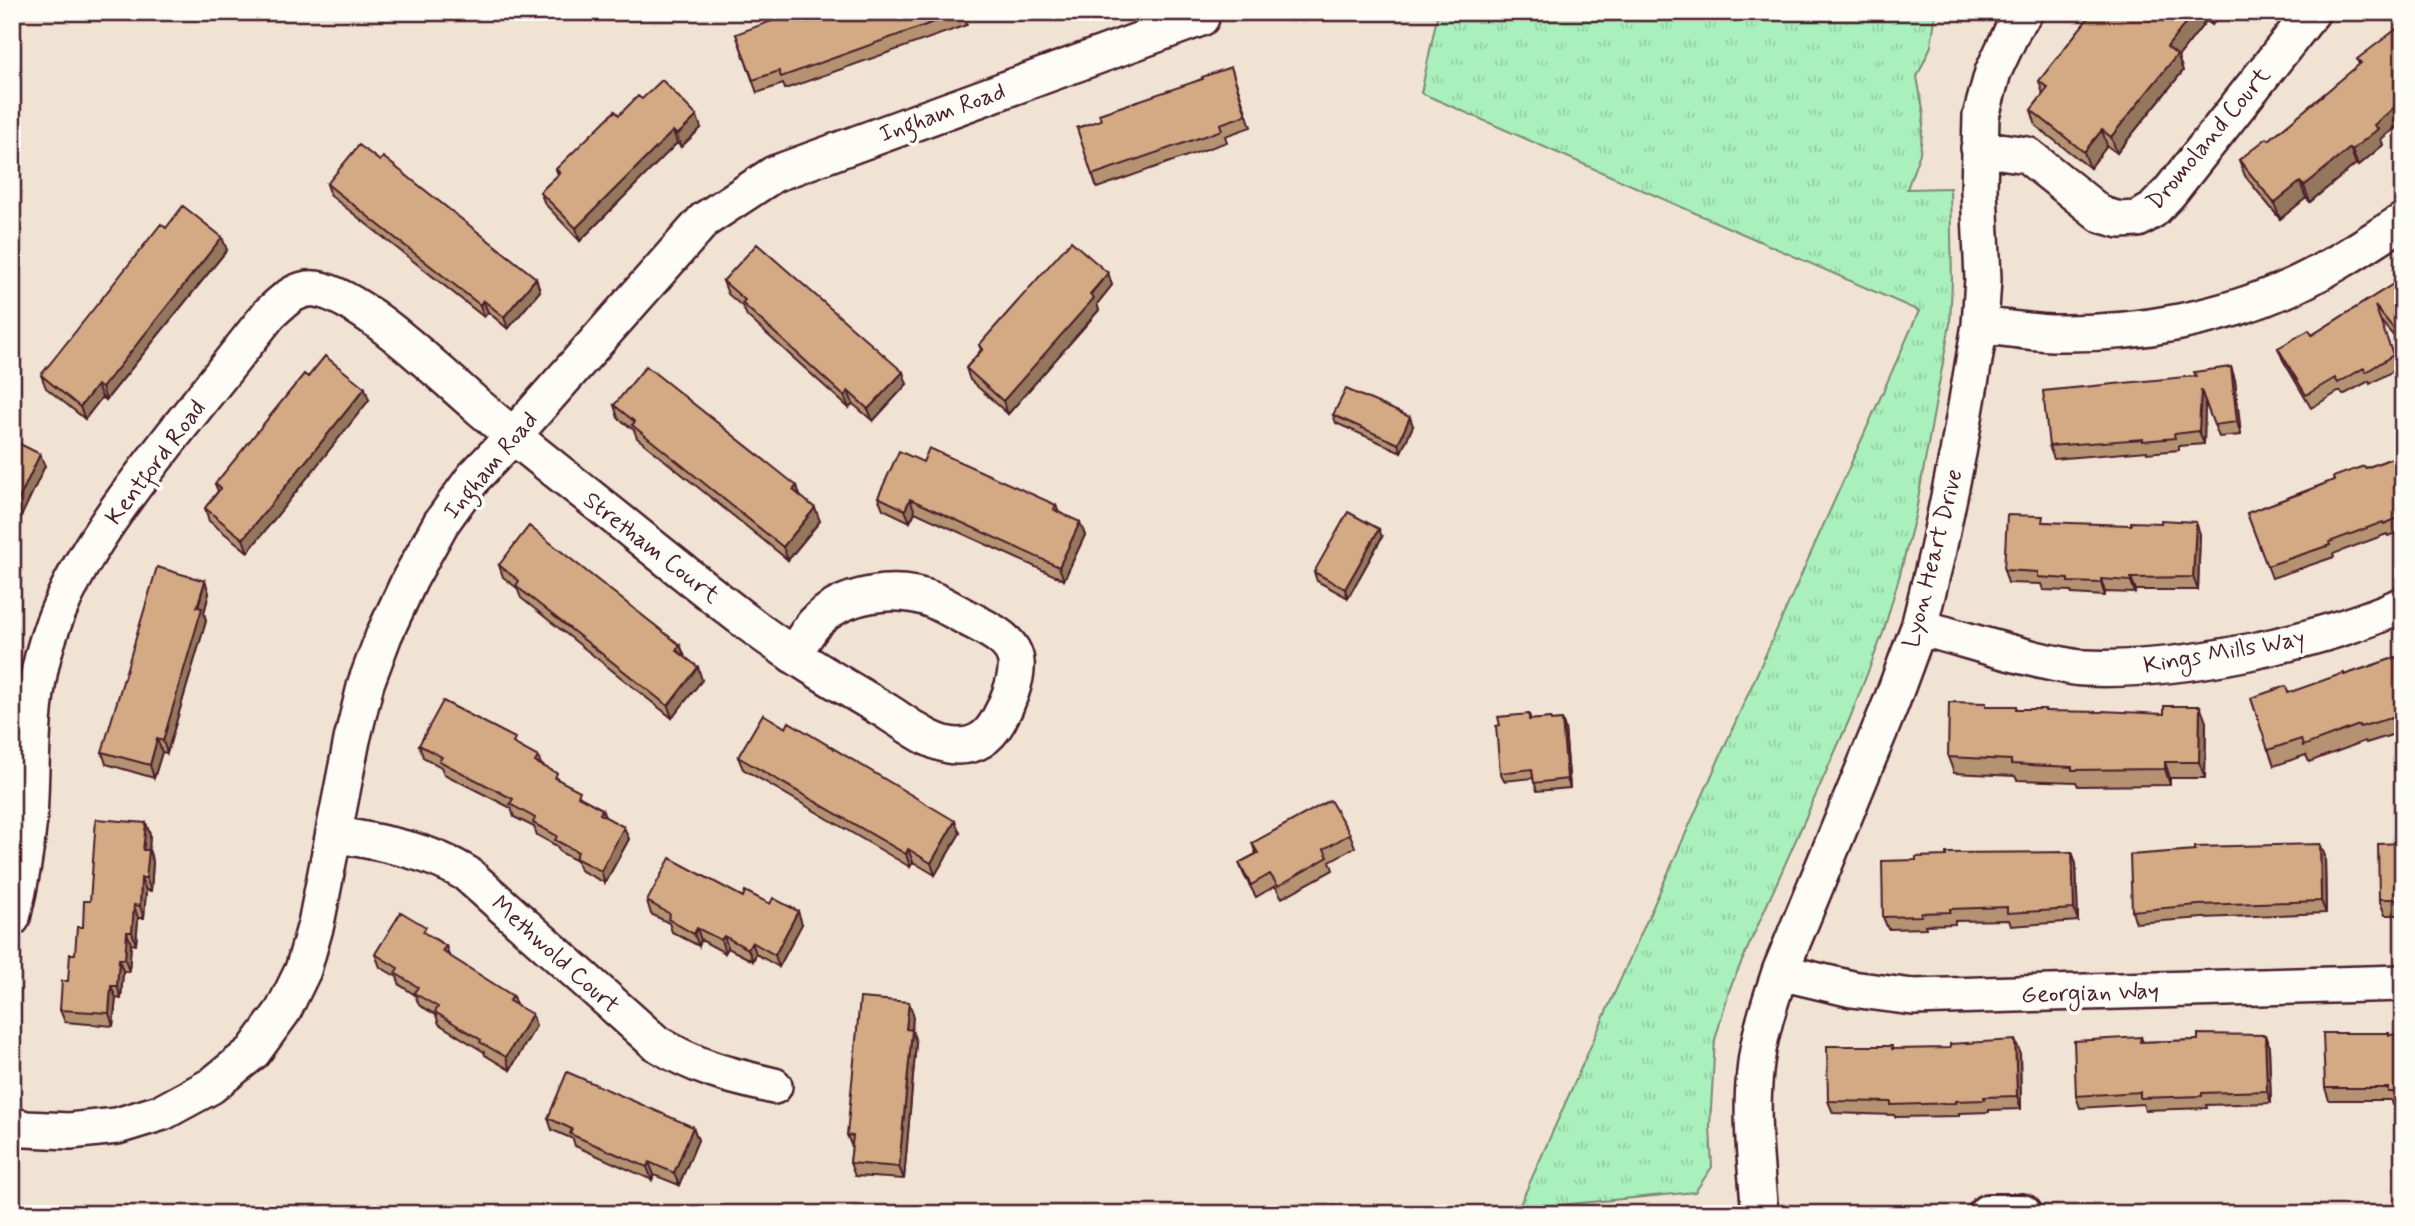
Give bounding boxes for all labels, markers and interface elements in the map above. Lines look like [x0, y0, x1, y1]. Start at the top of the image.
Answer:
street label: Dromoland Court [2140, 61, 2278, 217]
street label: Ingham Road [875, 76, 1011, 153]
street label: Kentford Road [99, 394, 215, 533]
street label: Ingham Road [437, 406, 548, 528]
street label: Lyon Heart Drive [1896, 466, 1971, 651]
street label: Stretham Court [577, 485, 726, 611]
street label: Kings Mills Way [2141, 623, 2308, 684]
street label: Methwold Court [484, 889, 626, 1021]
street label: Georgian Way [2021, 976, 2160, 1013]

